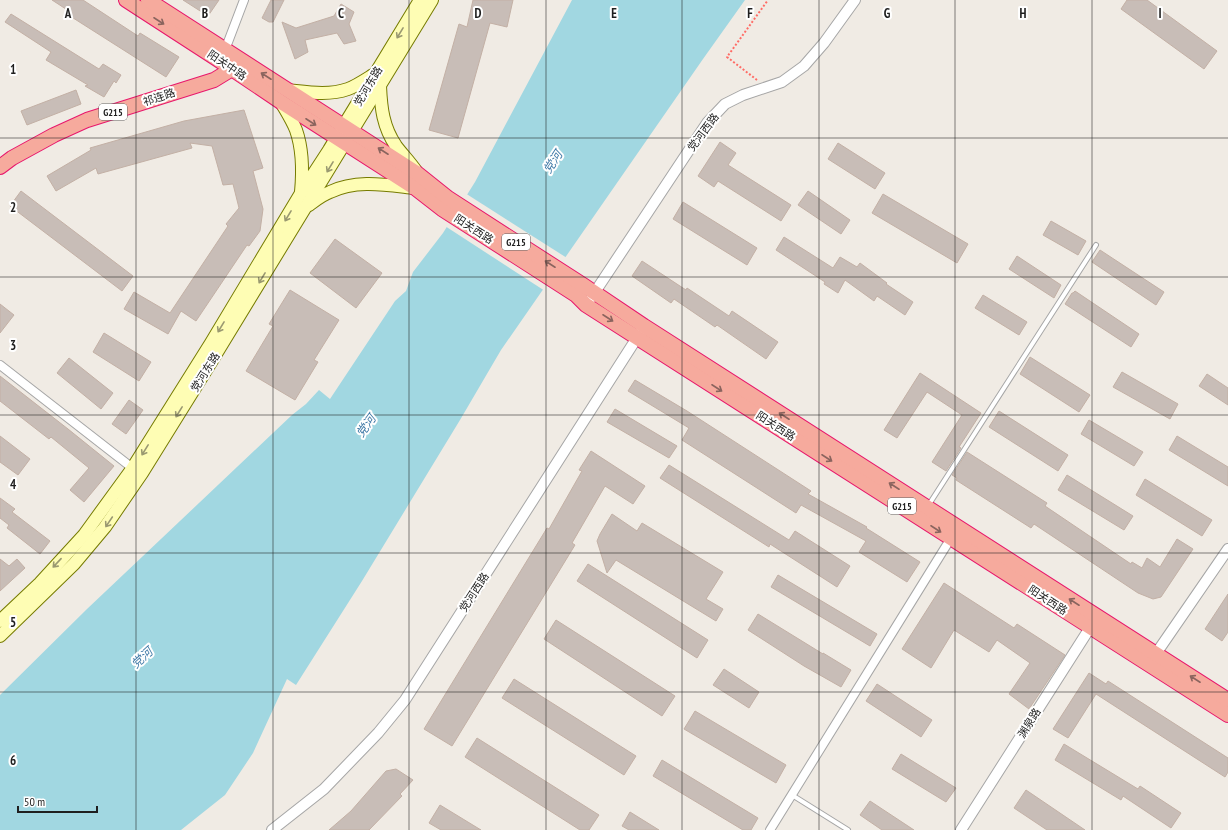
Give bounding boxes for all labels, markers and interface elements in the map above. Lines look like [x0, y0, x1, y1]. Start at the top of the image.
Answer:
text: A [64, 5, 72, 22]
text: B [202, 5, 208, 22]
text: C [338, 5, 344, 22]
text: D [475, 5, 482, 22]
text: E [611, 5, 617, 22]
text: F [747, 5, 753, 22]
text: G [884, 5, 891, 22]
text: H [1020, 5, 1027, 22]
text: I [1158, 5, 1162, 22]
one-way arrow [153, 17, 164, 25]
one-way arrow [395, 27, 403, 39]
street label: 阳关中路 [205, 47, 249, 83]
text: 1 [10, 61, 16, 78]
street label: 党河东路 [351, 64, 385, 108]
one-way arrow [261, 72, 272, 80]
street label: 祁连路 [141, 85, 177, 109]
road number: G215 [99, 104, 127, 120]
street label: 党河西路 [684, 110, 722, 154]
one-way arrow [305, 118, 317, 126]
water label: 党河 [540, 146, 566, 176]
one-way arrow [377, 147, 388, 155]
one-way arrow [325, 161, 333, 173]
text: 2 [10, 199, 16, 216]
one-way arrow [283, 210, 291, 222]
street label: 阳关西路 [452, 211, 496, 247]
road number: G215 [502, 234, 530, 250]
one-way arrow [545, 260, 556, 268]
one-way arrow [258, 272, 266, 284]
one-way arrow [602, 315, 614, 323]
one-way arrow [216, 321, 224, 333]
text: 3 [10, 337, 16, 354]
street label: 党河东路 [187, 350, 223, 394]
one-way arrow [711, 385, 723, 393]
one-way arrow [175, 406, 183, 418]
street label: 阳关西路 [754, 408, 798, 444]
water label: 党河 [352, 410, 380, 440]
one-way arrow [779, 412, 790, 420]
one-way arrow [140, 444, 149, 455]
one-way arrow [821, 455, 833, 463]
text: 4 [10, 476, 17, 493]
one-way arrow [888, 482, 900, 490]
road number: G215 [888, 498, 916, 514]
one-way arrow [105, 516, 113, 527]
one-way arrow [930, 525, 942, 533]
one-way arrow [53, 558, 62, 568]
street label: 党河西路 [456, 570, 492, 614]
street label: 阳关西路 [1026, 582, 1070, 618]
one-way arrow [1069, 598, 1080, 606]
text: 5 [10, 614, 16, 631]
water label: 党河 [128, 643, 157, 671]
one-way arrow [1189, 675, 1201, 683]
street label: 渊泉路 [1014, 705, 1044, 741]
text: 6 [10, 752, 16, 769]
scale bar [18, 788, 97, 814]
text: 50 m [24, 794, 45, 809]

